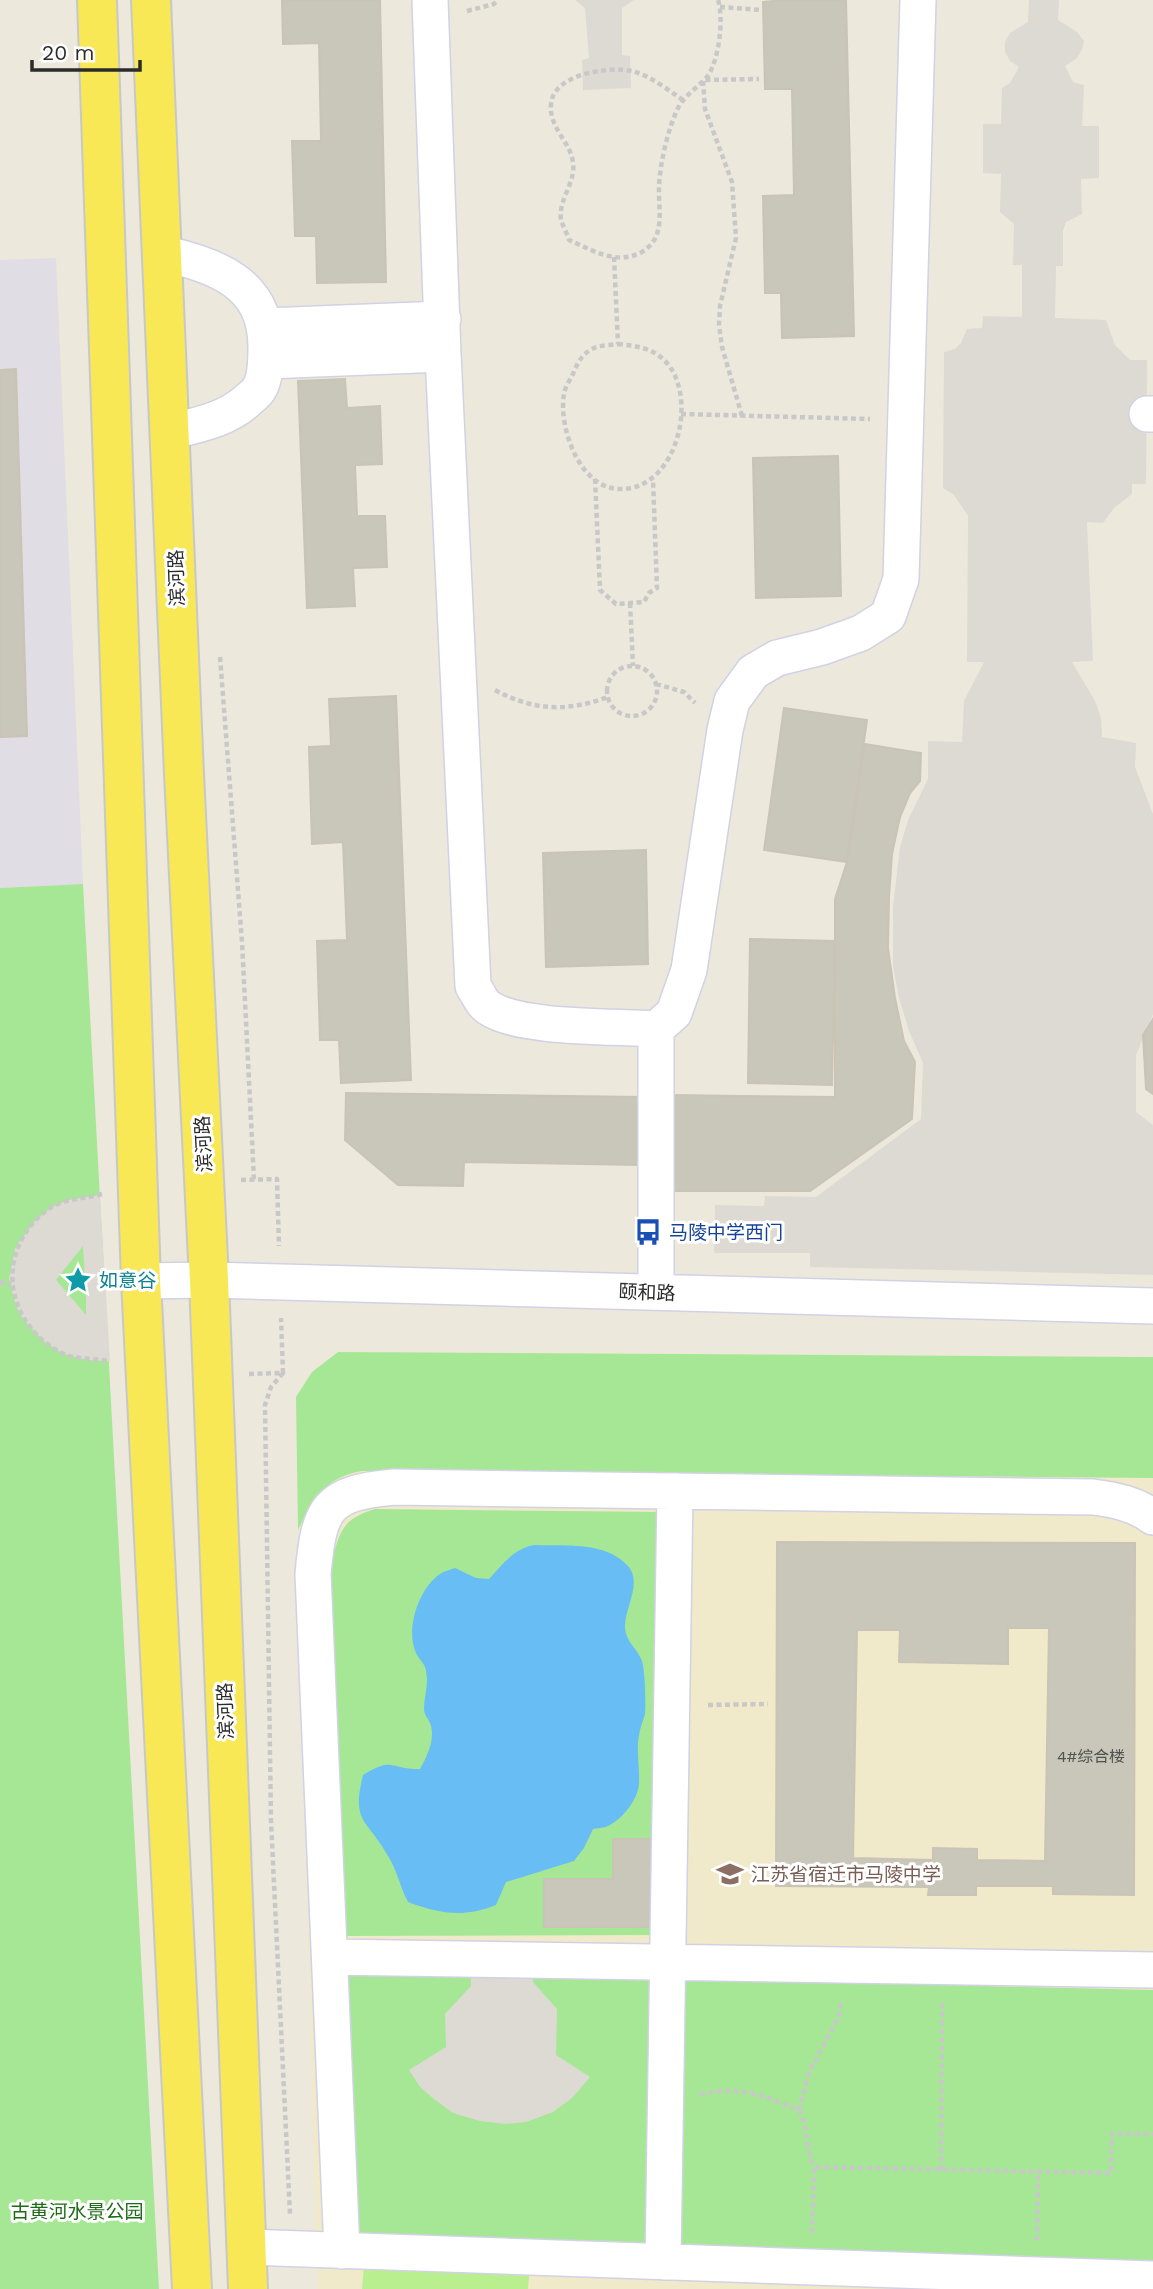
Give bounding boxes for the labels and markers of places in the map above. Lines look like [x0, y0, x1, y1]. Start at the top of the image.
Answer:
bus stop icon: 马陵中学西门 [633, 1217, 663, 1247]
place label: 马陵中学西门 [669, 1221, 783, 1244]
place icon: 如意谷 [63, 1265, 93, 1295]
place label: 如意谷 [99, 1269, 156, 1292]
school or university icon: 江苏省宿迁市马陵中学 [715, 1859, 745, 1889]
place label: 江苏省宿迁市马陵中学 [751, 1863, 941, 1886]

